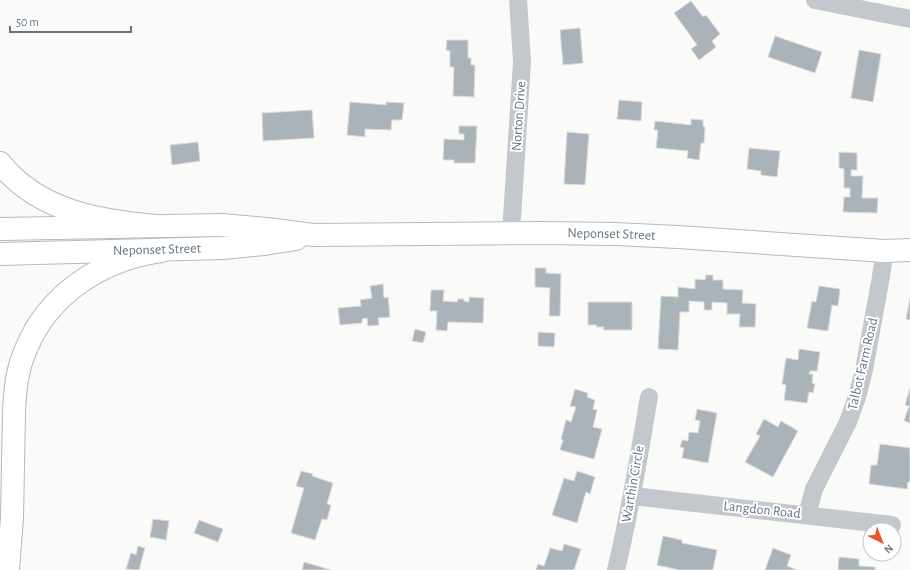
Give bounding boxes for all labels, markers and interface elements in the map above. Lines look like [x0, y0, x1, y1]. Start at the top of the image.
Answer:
scale bar [10, 8, 131, 34]
text: 50 m [16, 16, 39, 28]
street label: Norton Drive [510, 80, 528, 152]
street label: Neponset Street [567, 226, 656, 243]
street label: Neponset Street [113, 242, 202, 258]
street label: Talbot Farm Road [846, 316, 880, 412]
street label: Warthin Circle [619, 445, 647, 523]
street label: Langdon Road [723, 499, 801, 521]
north arrow [862, 522, 902, 562]
text: N [882, 542, 895, 556]

